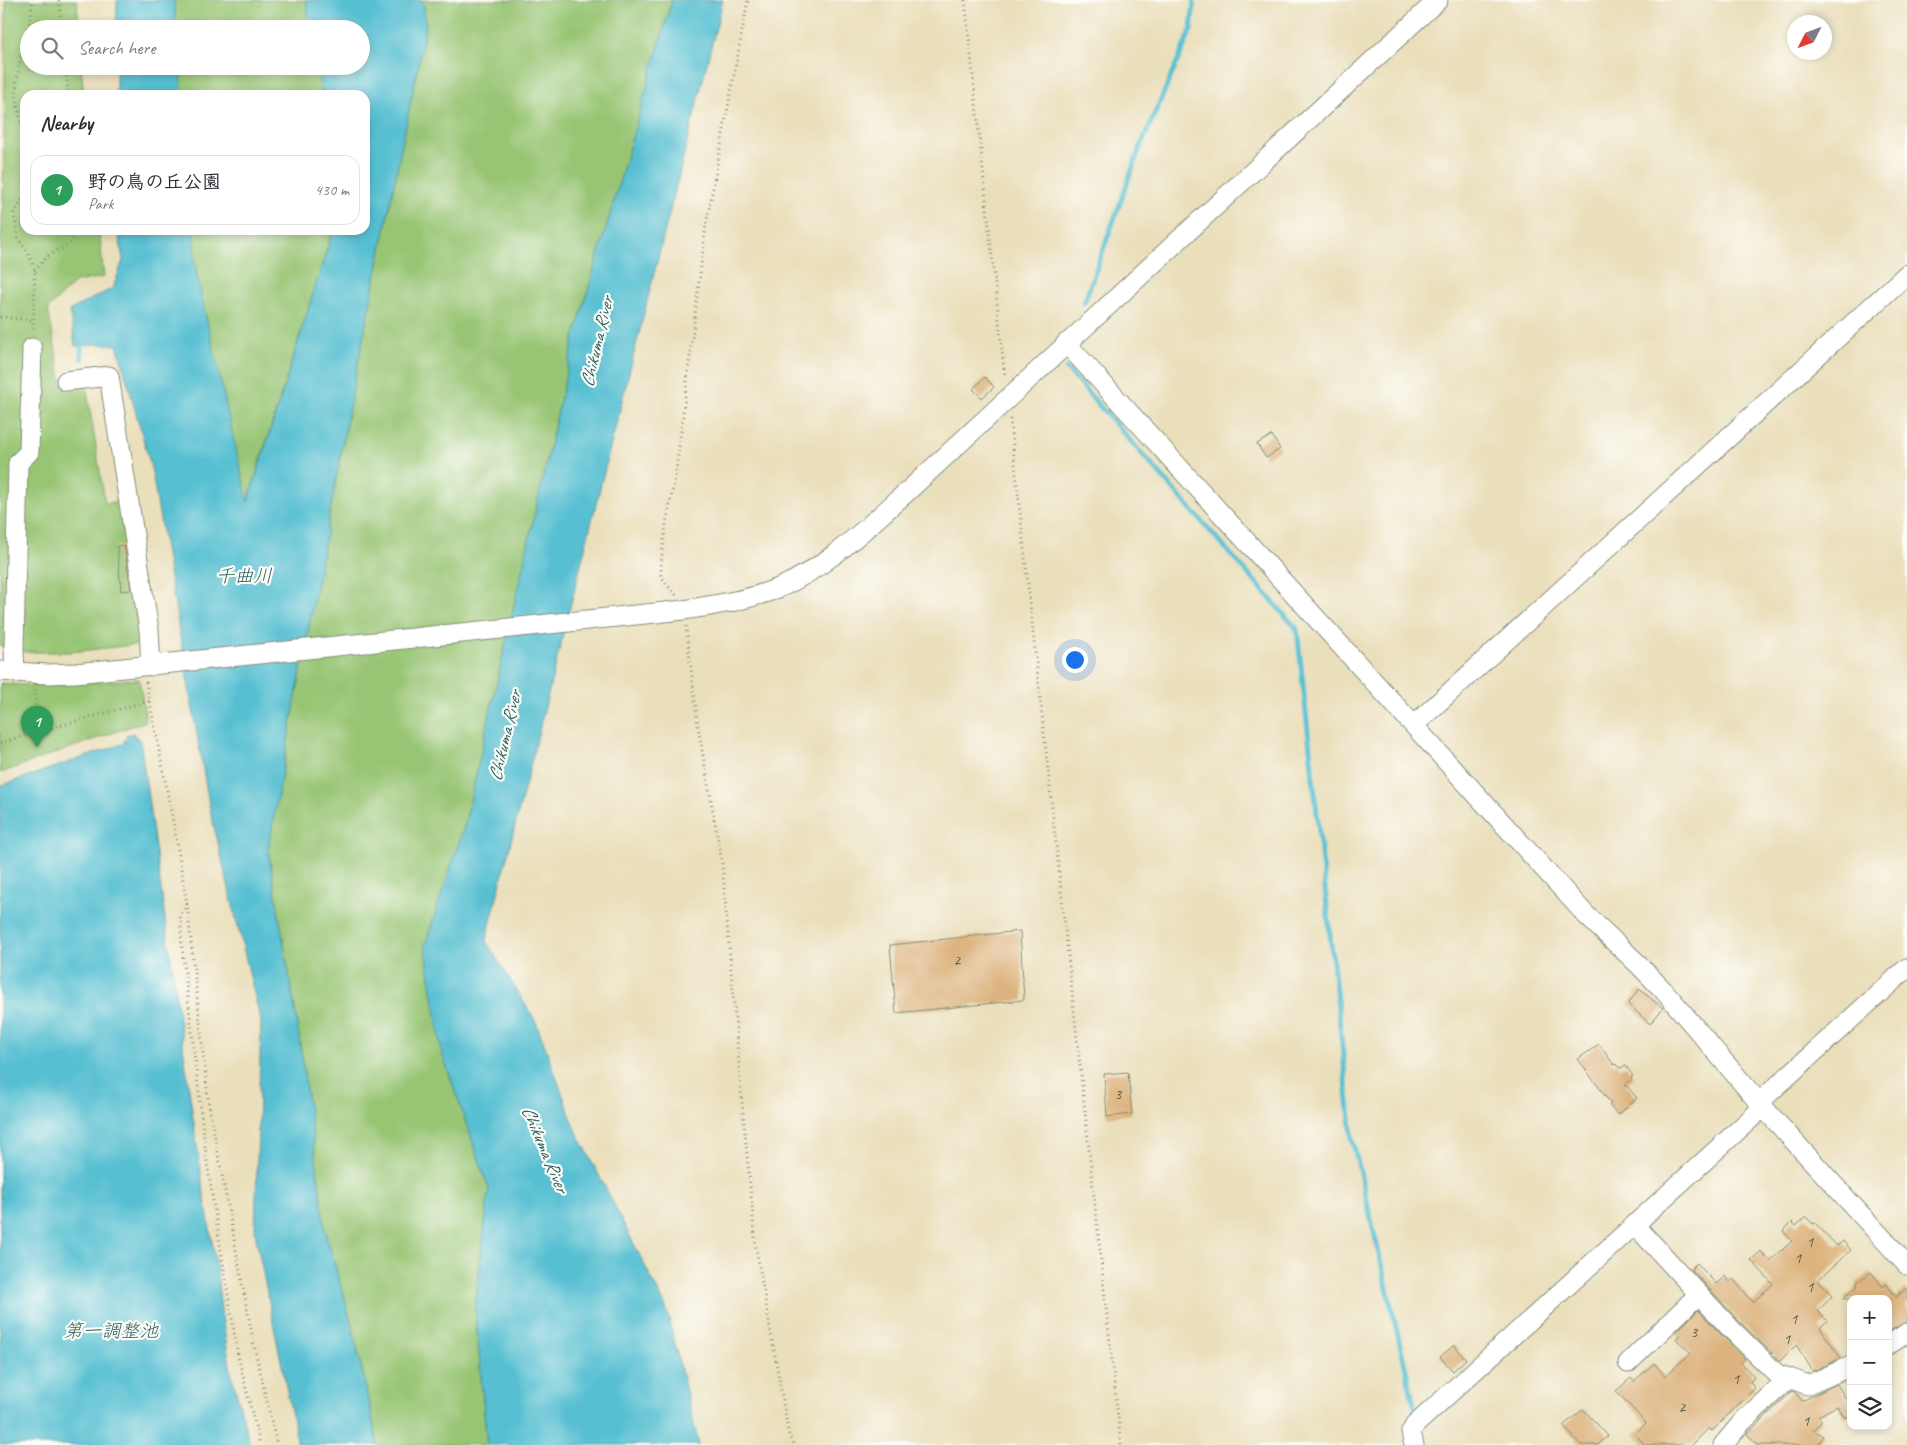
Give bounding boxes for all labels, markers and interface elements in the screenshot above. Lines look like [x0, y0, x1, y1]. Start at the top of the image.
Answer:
north arrow [1787, 15, 1832, 60]
search box [20, 20, 370, 75]
icon: search [38, 34, 66, 62]
text: Search here [78, 36, 155, 60]
text: Nearby [40, 110, 93, 136]
text: 野の鳥の丘公園 [88, 170, 221, 194]
text: 1 [53, 180, 61, 200]
text: 430 m [315, 180, 349, 200]
text: Park [88, 194, 113, 214]
water label: Chikuma River [575, 292, 620, 389]
water label: 千曲川 [215, 564, 273, 588]
your location [1062, 647, 1088, 673]
water label: Chikuma River [483, 686, 528, 783]
pin: 1 [21, 706, 53, 747]
house number: 2 [954, 951, 962, 970]
house number: 3 [1115, 1085, 1123, 1104]
water label: Chikuma River [516, 1102, 575, 1199]
house number: 1 [1807, 1233, 1815, 1252]
house number: 1 [1795, 1249, 1803, 1268]
house number: 1 [1807, 1278, 1815, 1297]
map controls [1847, 1295, 1892, 1430]
button: + [1847, 1295, 1892, 1340]
house number: 1 [1791, 1310, 1799, 1329]
water label: 第一調整池 [63, 1319, 159, 1343]
house number: 3 [1691, 1323, 1699, 1342]
house number: 1 [1784, 1330, 1792, 1349]
button: − [1847, 1340, 1892, 1385]
house number: 1 [1733, 1370, 1741, 1389]
button: layers [1847, 1385, 1892, 1430]
house number: 2 [1679, 1398, 1687, 1417]
house number: 1 [1803, 1412, 1811, 1431]

